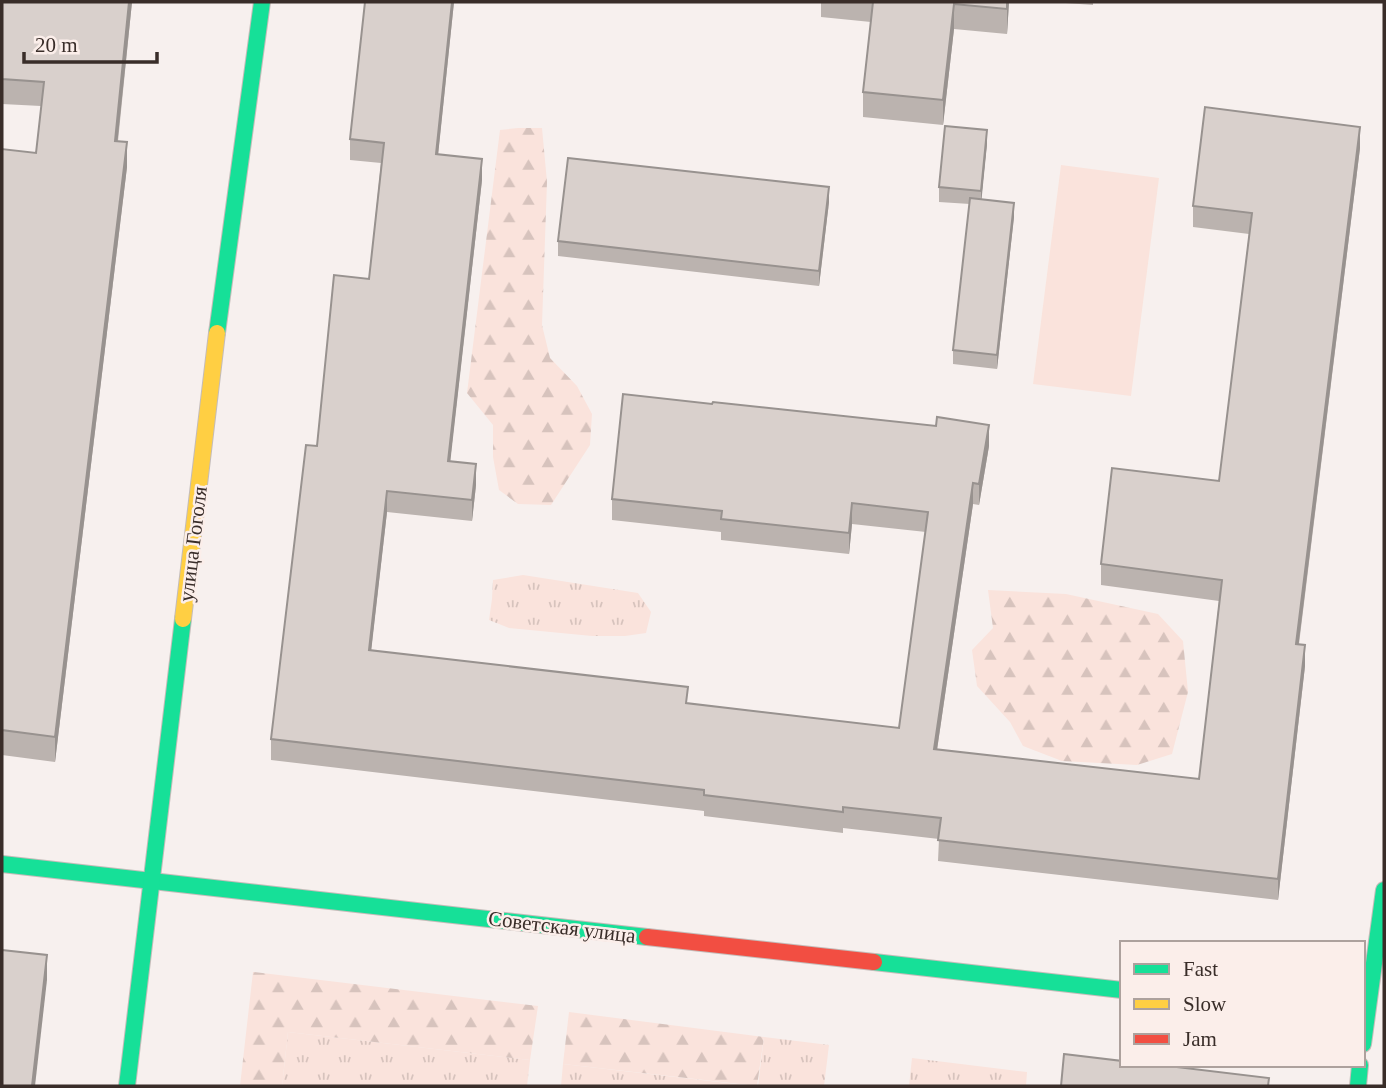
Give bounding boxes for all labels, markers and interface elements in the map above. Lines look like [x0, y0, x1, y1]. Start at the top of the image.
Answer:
scale bar [24, 21, 158, 65]
text: 20 m [35, 33, 78, 57]
street label: улица Гоголя [174, 484, 212, 603]
street label: Советская улица [487, 906, 638, 948]
legend [1120, 941, 1365, 1067]
text: Fast [1183, 957, 1218, 981]
text: Slow [1183, 992, 1227, 1016]
text: Jam [1183, 1027, 1217, 1051]

